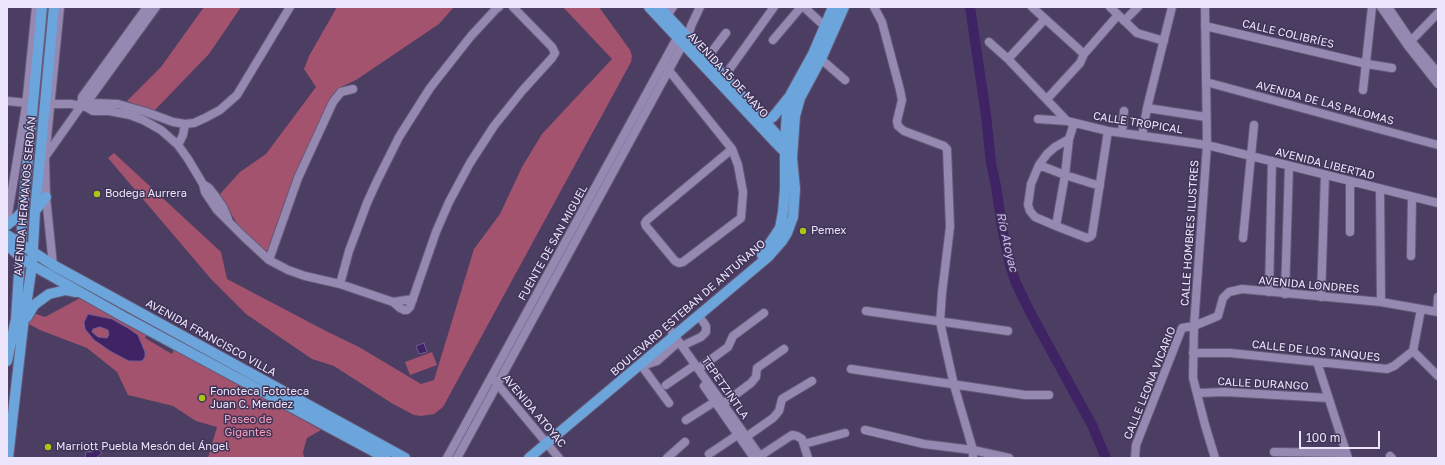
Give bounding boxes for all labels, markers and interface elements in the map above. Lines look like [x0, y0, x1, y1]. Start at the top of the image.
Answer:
street label: CALLE COLIBRÍES [1241, 17, 1335, 51]
street label: AVENIDA 15 DE MAYO [685, 30, 771, 120]
street label: AVENIDA DE LAS PALOMAS [1255, 78, 1395, 128]
street label: CALLE TROPICAL [1092, 109, 1184, 137]
street label: AVENIDA HERMANOS SERDÁN [11, 116, 39, 276]
street label: AVENIDA LIBERTAD [1274, 145, 1376, 183]
street label: CALLE HOMBRES ILUSTRES [1178, 160, 1202, 306]
street label: FUENTE DE SAN MIGUEL [516, 183, 590, 303]
place label: Bodega Aurrera [105, 187, 187, 201]
marker: Bodega Aurrera [92, 189, 102, 199]
water label: Río Atoyac [993, 211, 1021, 273]
place label: Pemex [811, 224, 846, 238]
marker: Pemex [798, 226, 808, 236]
street label: BOULEVARD ESTEBAN DE ANTUÑANO [608, 237, 768, 379]
street label: AVENIDA LONDRES [1258, 274, 1360, 296]
street label: AVENIDA FRANCISCO VILLA [143, 297, 279, 379]
street label: CALLE LEONA VICARIO [1121, 325, 1179, 441]
street label: CALLE DE LOS TANQUES [1251, 338, 1381, 364]
street label: TEPETZINTLA [698, 354, 752, 422]
street label: AVENIDA ATOYAC [500, 372, 568, 450]
street label: CALLE DURANGO [1217, 375, 1309, 393]
place label: Fonoteca Fototeca Juan C. Mendez [210, 385, 309, 411]
marker: Fonoteca Fototeca Juan C. Mendez [197, 393, 207, 403]
park label: Paseo de Gigantes [224, 413, 272, 439]
scale bar [1301, 423, 1382, 449]
text: 100 m [1306, 430, 1340, 445]
place label: Marriott Puebla Mesón del Ángel [56, 440, 229, 454]
marker: Marriott Puebla Mesón del Ángel [43, 442, 53, 452]

